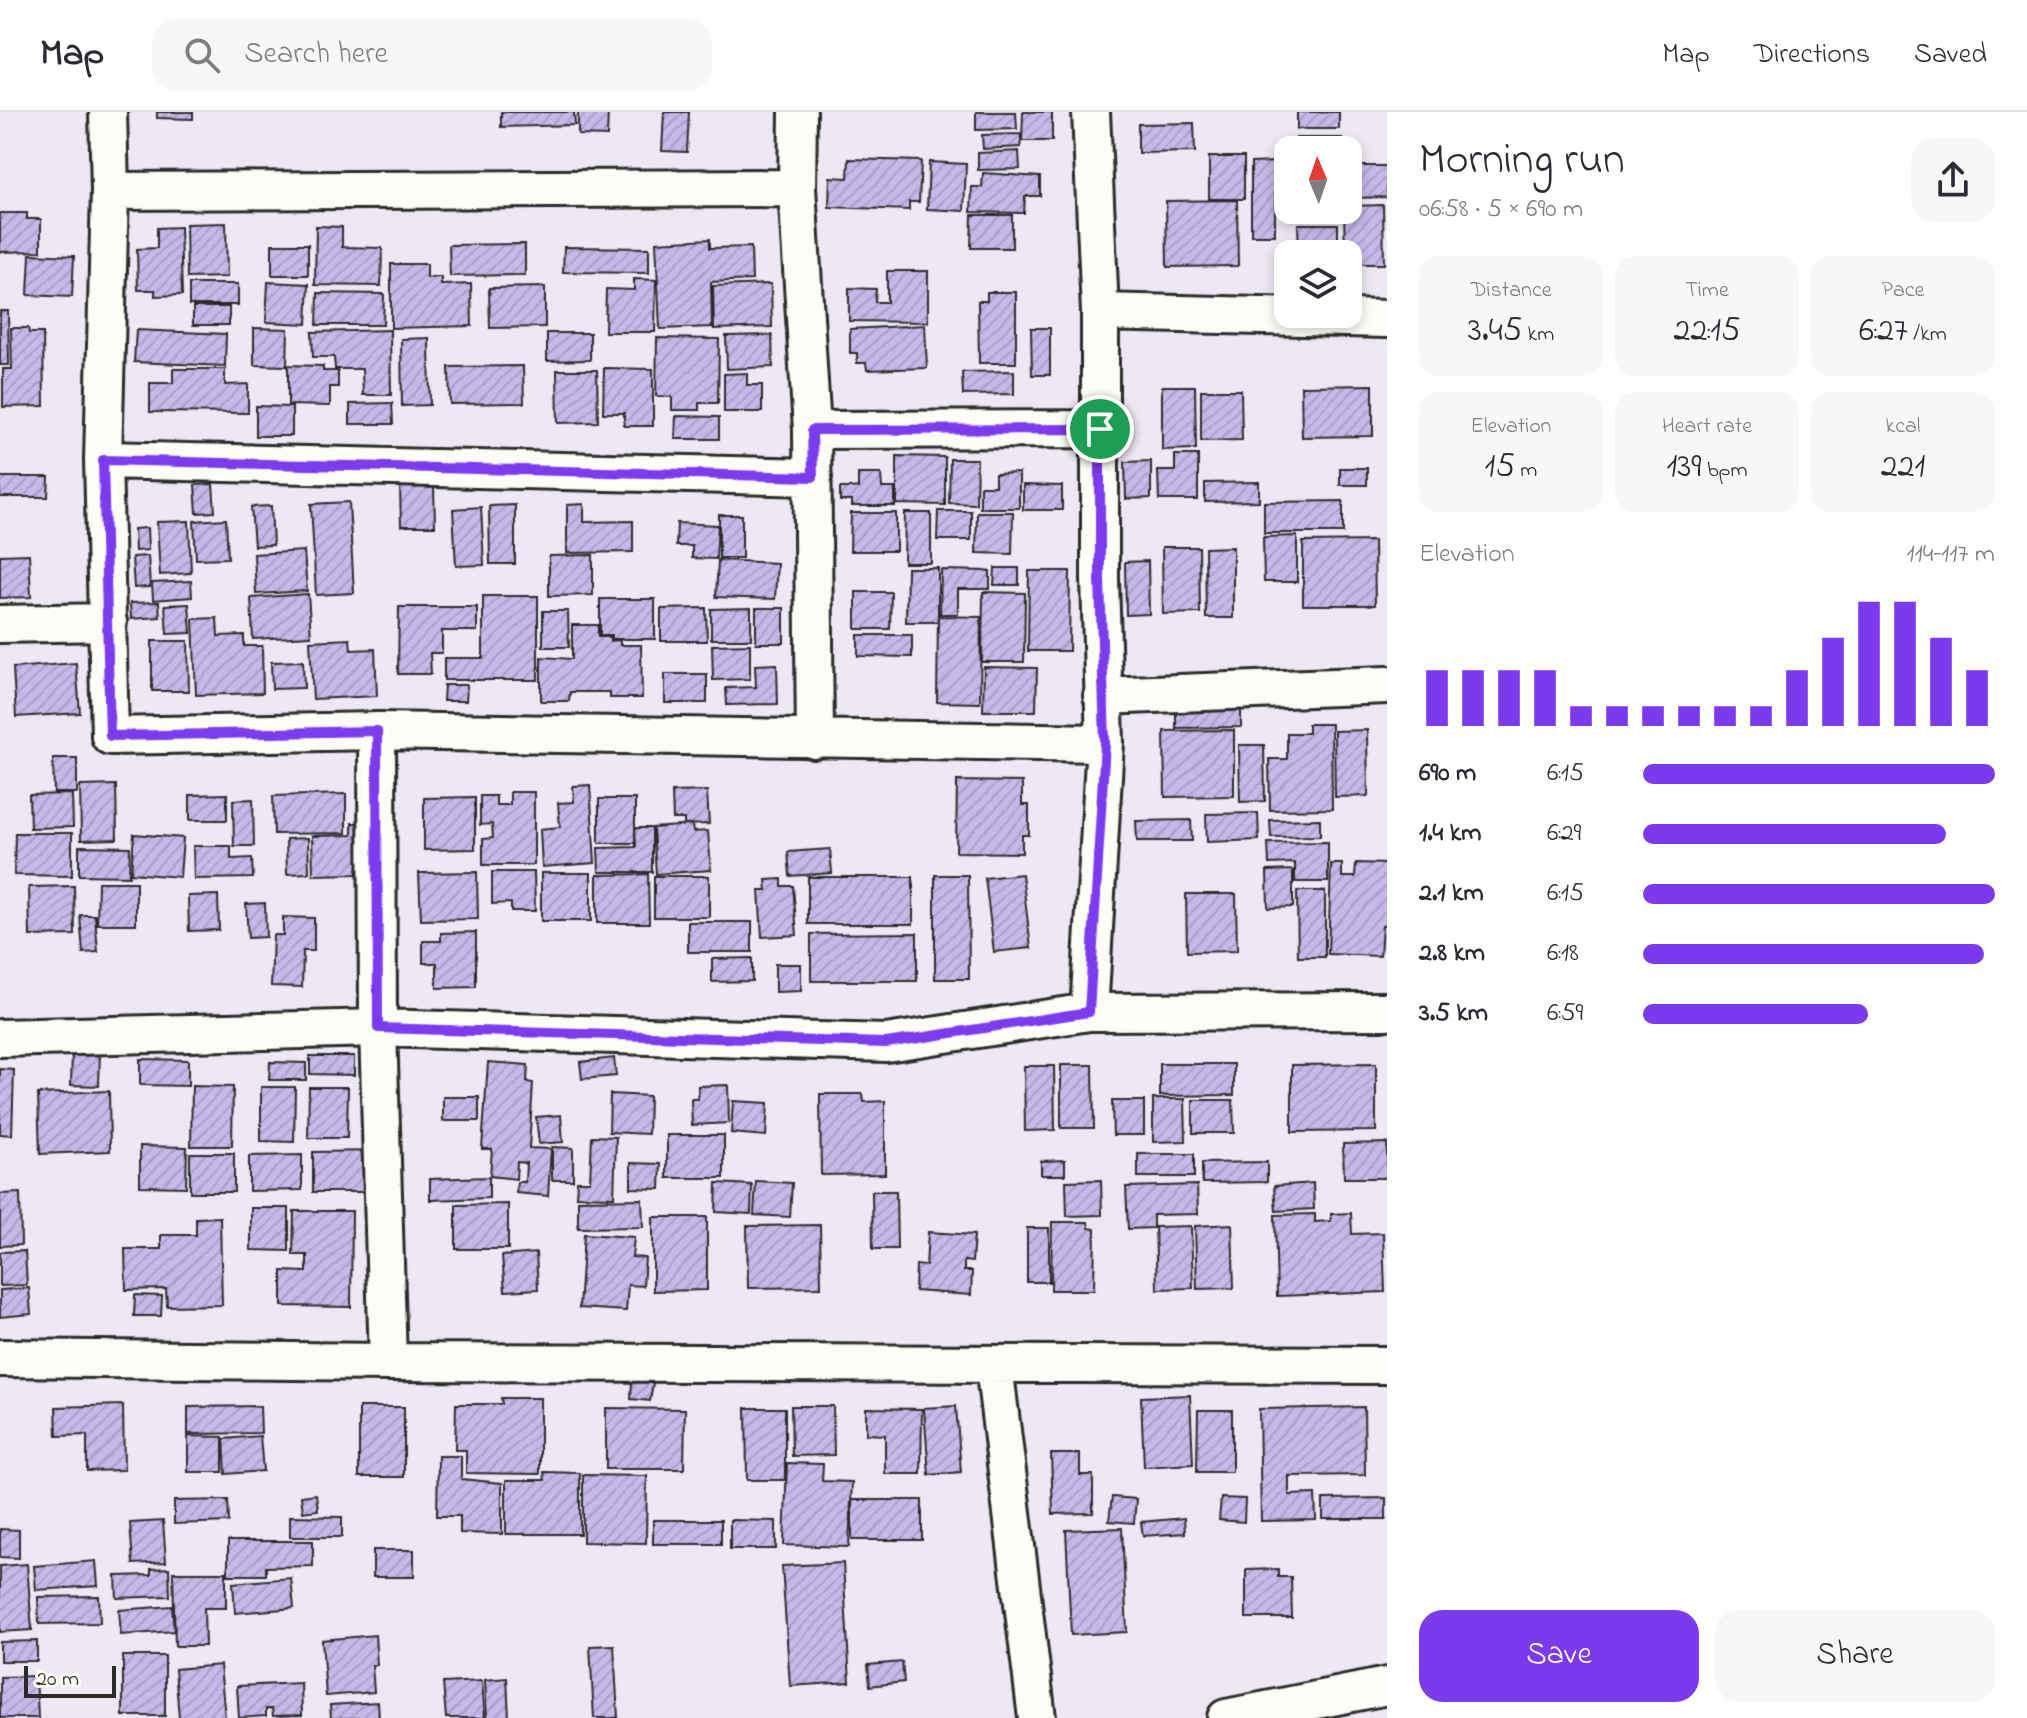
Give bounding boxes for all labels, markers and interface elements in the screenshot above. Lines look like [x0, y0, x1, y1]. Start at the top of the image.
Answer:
search box [152, 19, 712, 91]
text: Map [40, 27, 104, 83]
icon: search [180, 33, 224, 77]
text: Search here [244, 33, 388, 77]
text: Map [1662, 35, 1710, 76]
text: Directions [1754, 35, 1870, 76]
text: Saved [1914, 35, 1987, 76]
text: Morning run [1419, 129, 1625, 193]
north arrow [1274, 136, 1362, 224]
map controls [1274, 136, 1362, 328]
button: share [1911, 138, 1995, 222]
text: 06:58 · 5 × 690 m [1419, 191, 1583, 229]
button: layers [1274, 240, 1362, 328]
text: Distance [1470, 275, 1552, 307]
text: Time [1685, 275, 1729, 307]
text: Pace [1882, 275, 1924, 307]
text: 3.45 [1468, 307, 1522, 357]
text: 22:15 [1674, 307, 1740, 357]
text: 6:27 [1859, 307, 1908, 357]
text: km [1522, 319, 1554, 351]
text: /km [1908, 319, 1947, 351]
pin [1066, 395, 1134, 463]
icon: arrive [1078, 407, 1122, 451]
text: Elevation [1471, 411, 1551, 443]
text: Heart rate [1662, 411, 1752, 443]
text: kcal [1886, 411, 1920, 443]
text: 15 [1485, 443, 1515, 493]
text: 139 [1666, 443, 1701, 493]
text: 221 [1881, 443, 1925, 493]
text: m [1515, 455, 1537, 487]
text: bpm [1701, 455, 1748, 487]
text: Elevation [1419, 536, 1515, 574]
text: 114–117 m [1906, 536, 1995, 574]
text: 690 m [1419, 755, 1476, 793]
text: 6:15 [1547, 755, 1584, 793]
text: 1.4 km [1419, 815, 1481, 853]
text: 6:29 [1547, 815, 1581, 853]
text: 2.1 km [1419, 875, 1484, 913]
text: 6:15 [1547, 875, 1584, 913]
text: 2.8 km [1419, 935, 1485, 973]
text: 6:18 [1547, 935, 1579, 973]
text: 3.5 km [1419, 995, 1488, 1033]
text: 6:59 [1547, 995, 1583, 1033]
button: Save [1419, 1610, 1699, 1702]
button: Share [1715, 1610, 1995, 1702]
scale bar [24, 1662, 116, 1698]
text: 20 m [36, 1664, 79, 1696]

